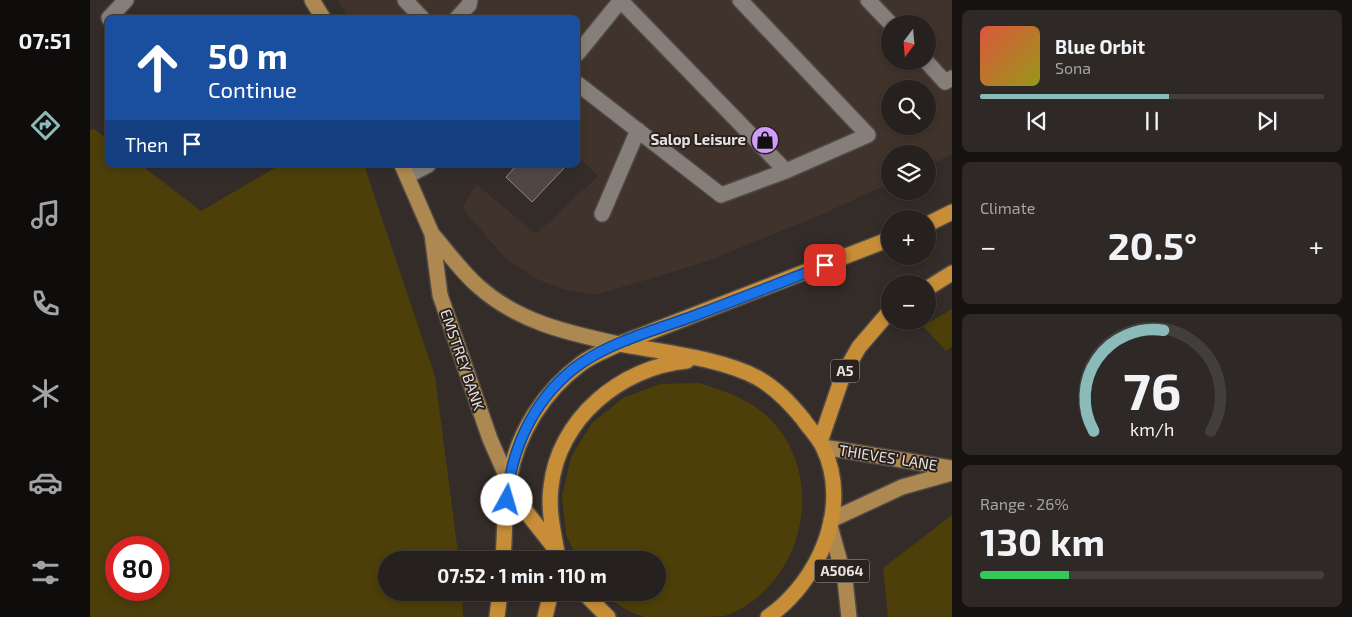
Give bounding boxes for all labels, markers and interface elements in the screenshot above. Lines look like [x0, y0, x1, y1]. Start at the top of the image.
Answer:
north arrow [881, 15, 936, 70]
map controls [881, 15, 936, 330]
text: 07:51 [19, 27, 71, 53]
text: 50 m [208, 34, 288, 76]
icon: ahead [125, 35, 190, 100]
text: Blue Orbit [1055, 35, 1145, 58]
text: Sona [1055, 58, 1091, 77]
text: Continue [208, 76, 297, 102]
button: search [881, 80, 936, 135]
icon: previous [1023, 107, 1051, 135]
icon: pause [1138, 107, 1166, 135]
icon: next [1253, 107, 1281, 135]
icon: directions [28, 108, 63, 143]
shop icon: Salop Leisure [750, 125, 780, 155]
icon: arrive [178, 130, 206, 158]
place label: Salop Leisure [650, 130, 746, 148]
text: Then [125, 133, 168, 156]
button: layers [881, 145, 936, 200]
icon: music [28, 197, 63, 232]
text: Climate [980, 198, 1035, 217]
button: + [881, 210, 936, 265]
text: 20.5° [1108, 222, 1197, 268]
text: − [980, 229, 996, 263]
text: + [1309, 229, 1324, 263]
pin [804, 244, 846, 286]
icon: arrive [811, 251, 839, 279]
button: − [881, 275, 936, 330]
icon: phone [28, 286, 63, 321]
street label: EMSTREY BANK [437, 307, 489, 413]
text: 76 [1123, 358, 1181, 420]
road number: A5 [831, 360, 859, 382]
icon: climate [28, 376, 63, 411]
text: km/h [1130, 418, 1174, 440]
street label: THIEVES' LANE [838, 440, 939, 474]
icon: car [28, 465, 63, 500]
position arrow [480, 473, 532, 525]
text: Range · 26% [980, 494, 1069, 513]
text: 130 km [980, 518, 1105, 564]
speed limit sign: 80 [105, 536, 170, 601]
icon: filters [28, 555, 63, 590]
road number: A5064 [814, 560, 870, 582]
text: 07:52 · 1 min · 110 m [437, 564, 607, 587]

